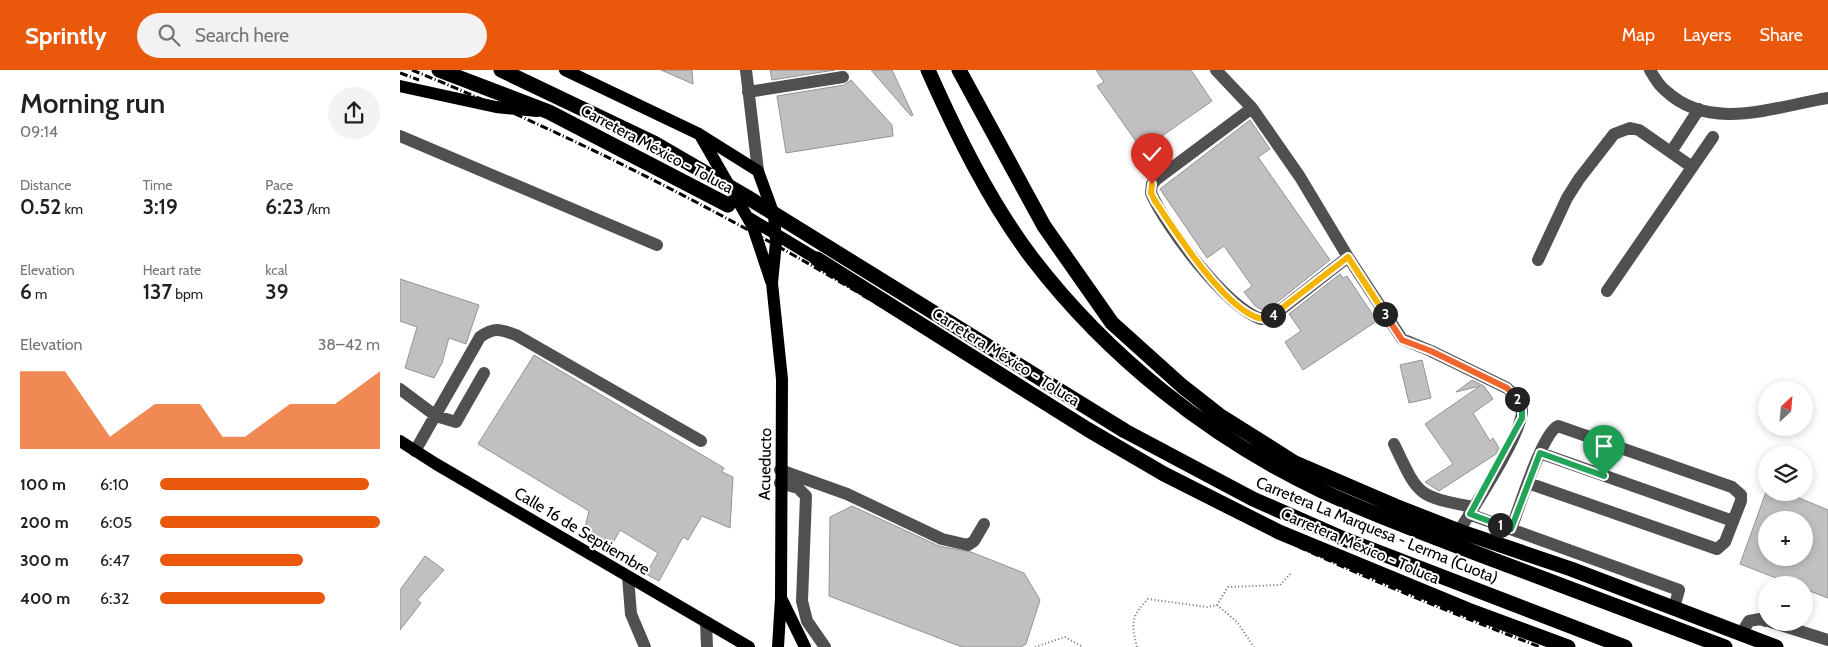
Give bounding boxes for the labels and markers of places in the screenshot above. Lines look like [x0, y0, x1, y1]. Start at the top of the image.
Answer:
pin [1131, 133, 1173, 184]
pin: 4 [1260, 302, 1286, 328]
pin: 3 [1372, 302, 1398, 326]
pin: 2 [1504, 386, 1530, 412]
pin [1583, 425, 1625, 476]
pin: 1 [1488, 512, 1512, 538]

